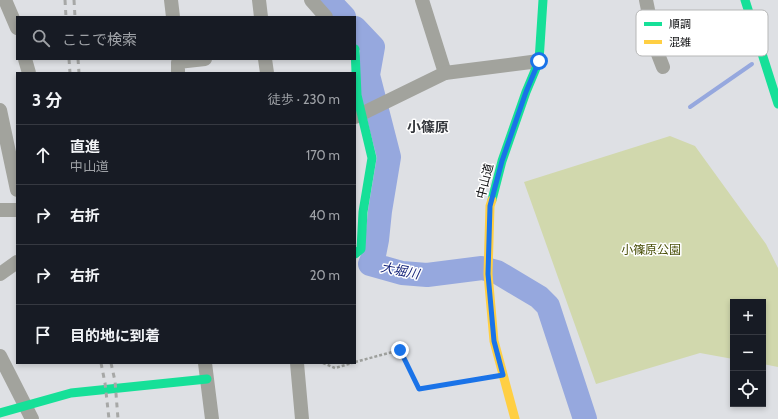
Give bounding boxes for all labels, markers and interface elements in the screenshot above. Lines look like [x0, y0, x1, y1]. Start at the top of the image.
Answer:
legend [636, 10, 768, 56]
search box [16, 16, 356, 60]
text: 順調 [669, 17, 691, 31]
icon: search [30, 27, 52, 49]
text: ここで検索 [62, 31, 137, 49]
text: 混雑 [669, 35, 691, 49]
route start [530, 52, 548, 70]
text: 3 分 [32, 90, 62, 110]
text: 徒歩 · 230 m [268, 91, 340, 107]
district label: 小篠原 [407, 118, 449, 136]
text: 直進 [70, 138, 100, 156]
icon: ahead [32, 144, 54, 166]
text: 170 m [306, 147, 340, 163]
text: 中山道 [70, 158, 109, 174]
street label: 中山道 [473, 162, 496, 200]
icon: right [32, 204, 54, 226]
text: 右折 [70, 207, 100, 225]
text: 40 m [309, 207, 340, 223]
park label: 小篠原公園 [621, 242, 681, 257]
water label: 大堀川 [379, 258, 423, 282]
icon: right [32, 264, 54, 286]
text: 右折 [70, 267, 100, 285]
text: 20 m [310, 267, 340, 283]
map controls [730, 299, 766, 407]
button: + [730, 299, 766, 335]
icon: arrive [32, 324, 54, 346]
text: 目的地に到着 [70, 327, 160, 345]
button: − [730, 335, 766, 371]
route end [391, 341, 409, 359]
button: locate [730, 371, 766, 407]

